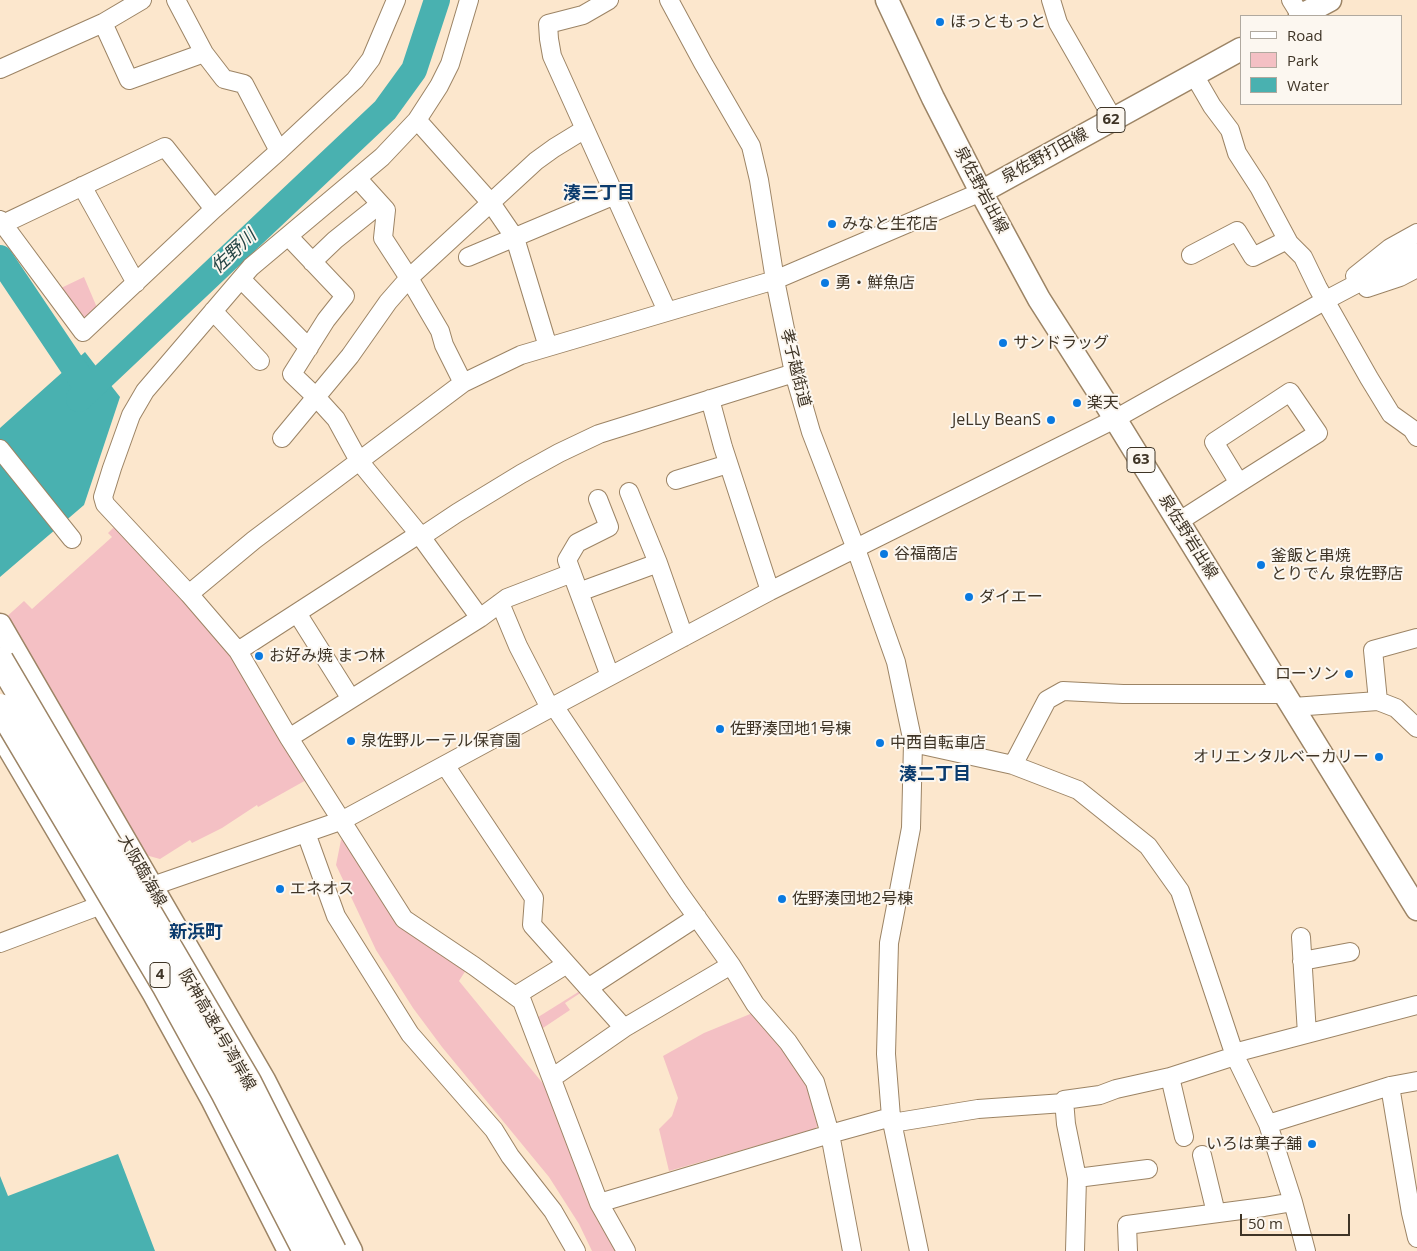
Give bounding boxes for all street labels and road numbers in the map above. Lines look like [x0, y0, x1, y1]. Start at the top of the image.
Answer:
road number: 62 [1097, 108, 1125, 132]
street label: 泉佐野打田線 [998, 124, 1092, 188]
street label: 泉佐野岩出線 [950, 143, 1012, 237]
street label: 孝子越街道 [776, 327, 814, 409]
road number: 63 [1127, 448, 1155, 472]
street label: 泉佐野岩出線 [1154, 491, 1222, 583]
street label: 大阪臨海線 [114, 832, 170, 910]
road number: 4 [150, 962, 170, 988]
street label: 阪神高速4号湾岸線 [174, 966, 260, 1094]

